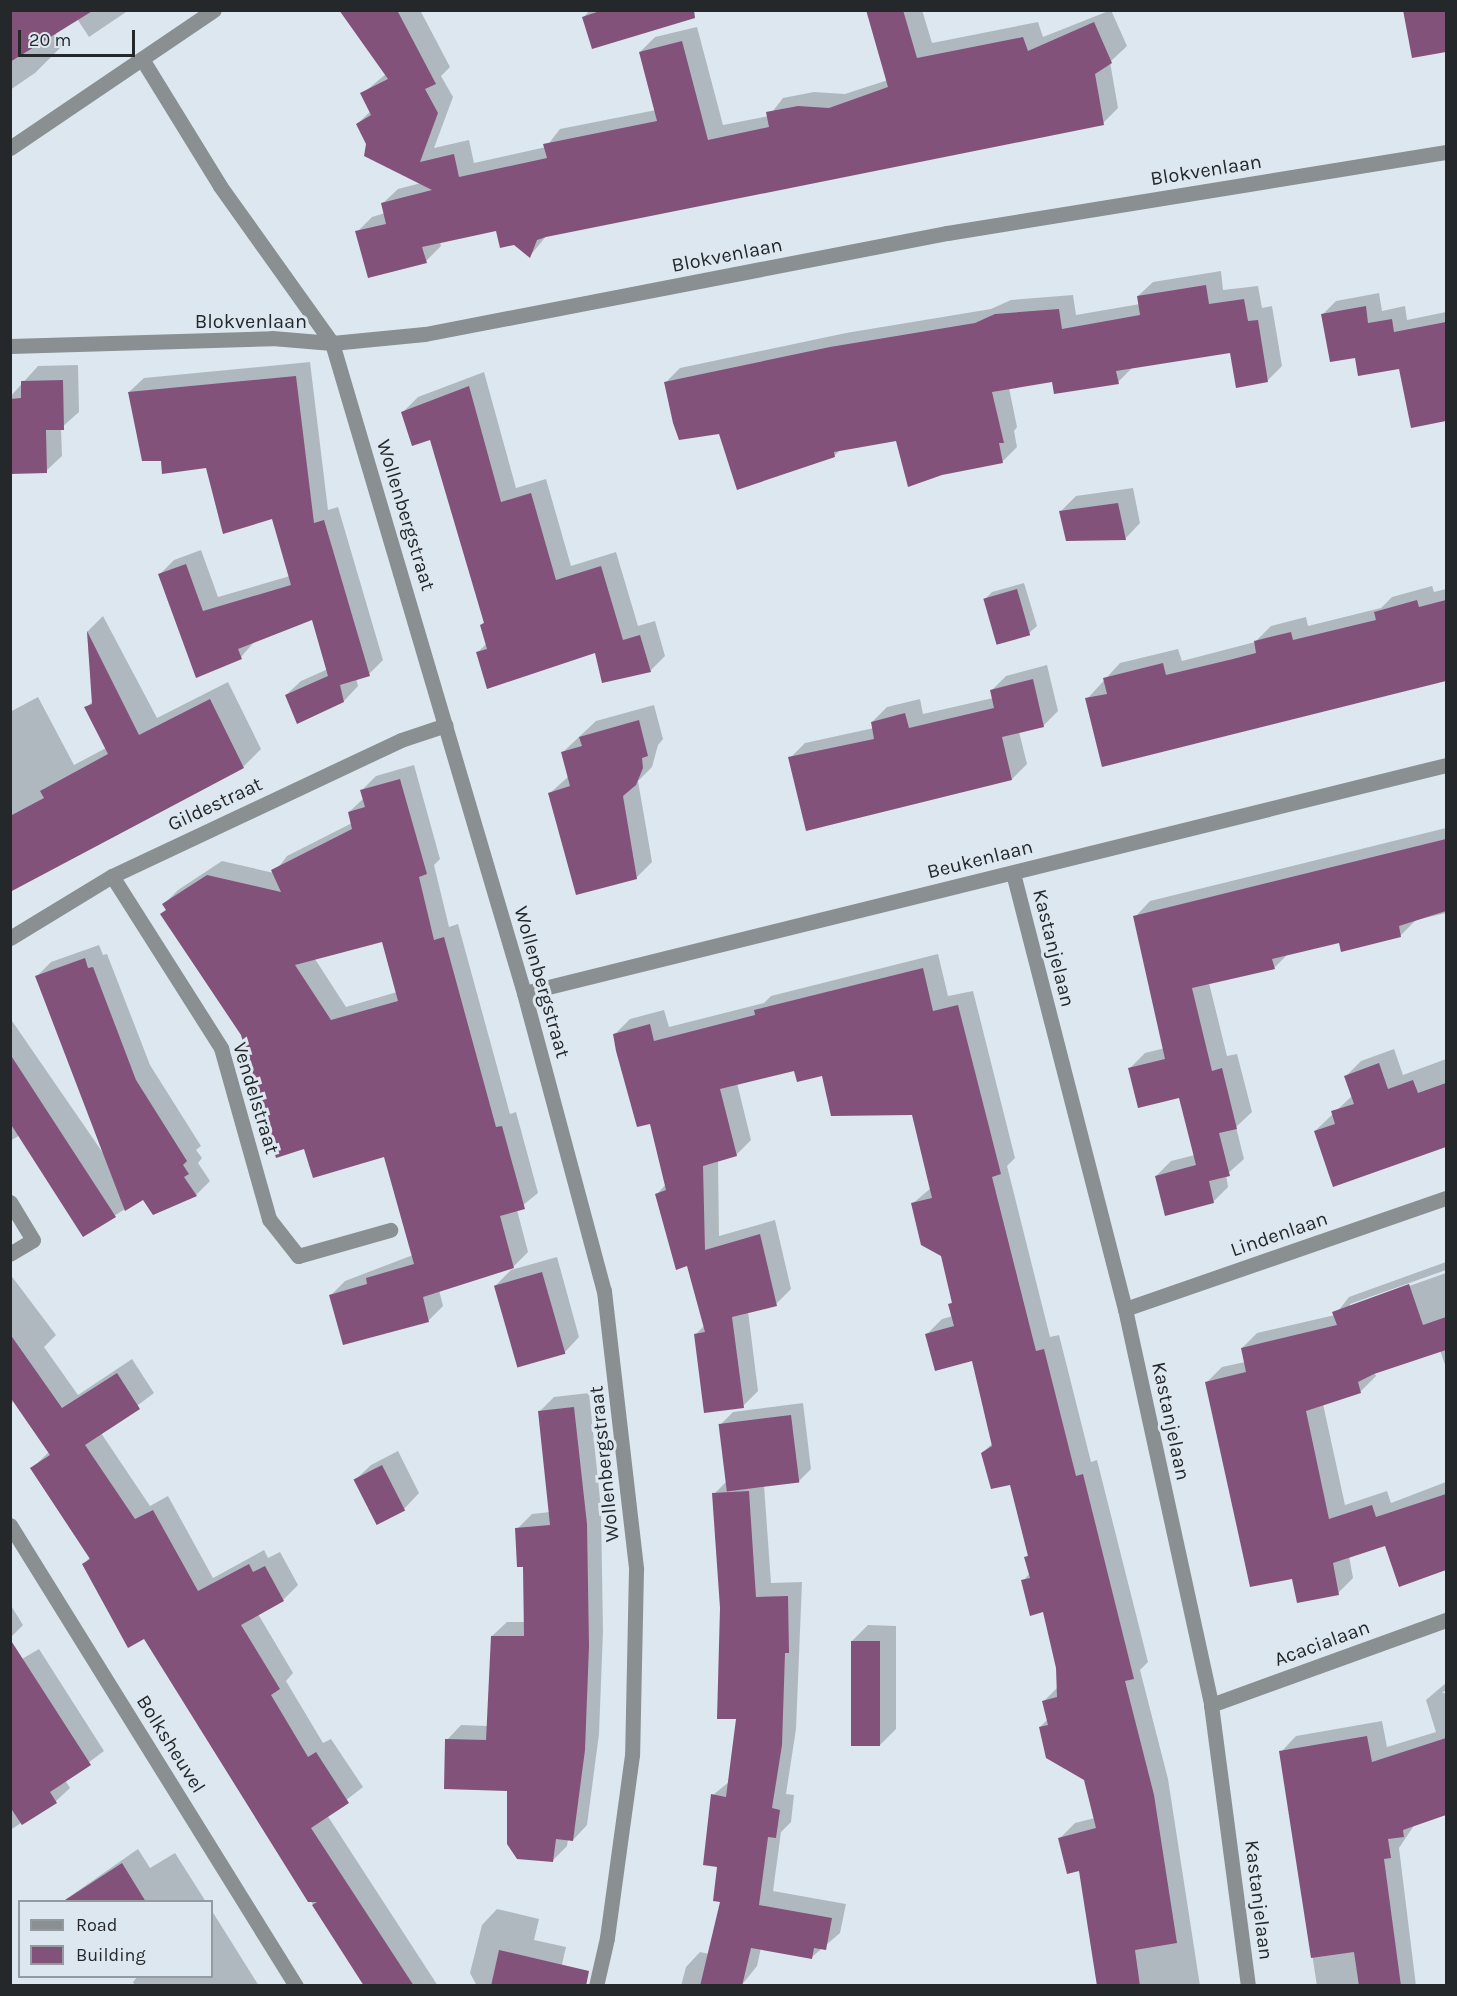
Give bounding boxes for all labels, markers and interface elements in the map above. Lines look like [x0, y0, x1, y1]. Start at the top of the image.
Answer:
scale bar [21, 18, 138, 56]
text: 20 m [29, 29, 71, 51]
street label: Blokvenlaan [1149, 149, 1263, 191]
street label: Blokvenlaan [670, 233, 784, 277]
street label: Blokvenlaan [195, 309, 307, 333]
street label: Wollenbergstraat [372, 437, 440, 593]
street label: Gildestraat [164, 772, 266, 836]
street label: Beukenlaan [925, 834, 1035, 884]
street label: Kastanjelaan [1028, 887, 1080, 1009]
street label: Wollenbergstraat [509, 903, 575, 1061]
street label: Vendelstraat [228, 1039, 284, 1157]
street label: Lindenlaan [1227, 1206, 1331, 1262]
street label: Kastanjelaan [1147, 1360, 1195, 1482]
street label: Wollenbergstraat [584, 1385, 624, 1543]
street label: Acacialaan [1271, 1615, 1373, 1671]
street label: Bolksheuvel [131, 1691, 211, 1797]
street label: Kastanjelaan [1240, 1839, 1278, 1961]
legend [18, 1900, 213, 1978]
text: Road [76, 1914, 117, 1936]
text: Building [76, 1944, 146, 1966]

